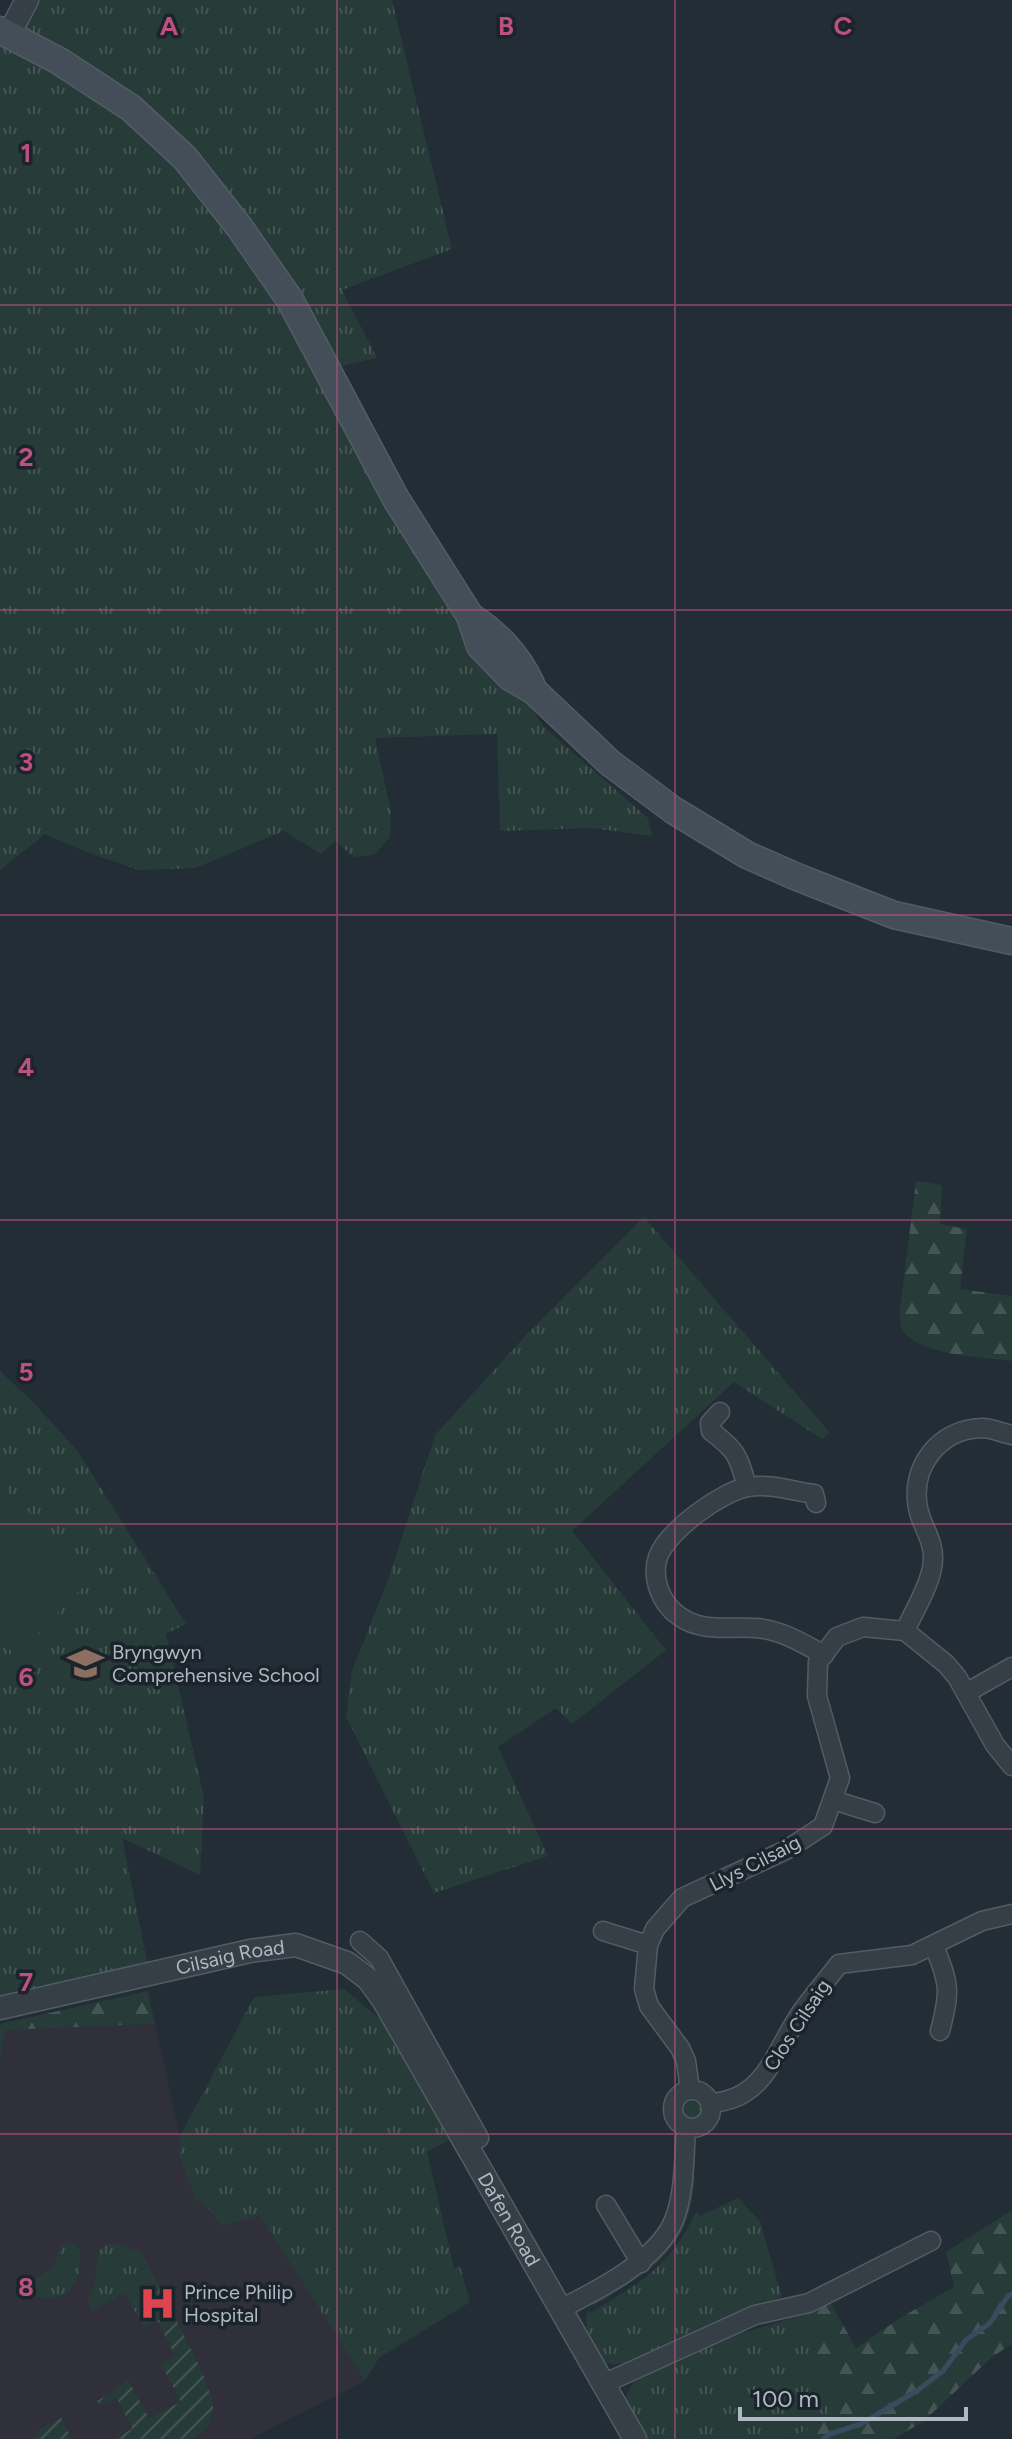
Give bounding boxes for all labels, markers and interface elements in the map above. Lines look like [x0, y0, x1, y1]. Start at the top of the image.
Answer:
text: A [160, 10, 179, 42]
text: B [498, 10, 514, 42]
text: C [834, 10, 853, 42]
text: 1 [21, 137, 31, 169]
text: 2 [18, 441, 34, 473]
text: 3 [19, 746, 33, 778]
text: 4 [18, 1051, 34, 1083]
text: 5 [18, 1356, 34, 1388]
place label: Bryngwyn Comprehensive School [112, 1640, 320, 1687]
school or university icon: Bryngwyn Comprehensive School [67, 1644, 105, 1682]
text: 6 [18, 1661, 34, 1693]
street label: Llys Cilsaig [705, 1830, 805, 1896]
street label: Cilsaig Road [174, 1935, 286, 1980]
text: 7 [19, 1966, 33, 1998]
street label: Clos Cilsaig [759, 1975, 835, 2075]
street label: Dafen Road [473, 2168, 545, 2270]
text: 8 [18, 2271, 34, 2303]
place label: Prince Philip Hospital [184, 2280, 293, 2327]
hospital icon: Prince Philip Hospital [139, 2285, 177, 2323]
scale bar [740, 2371, 966, 2421]
text: 100 m [752, 2384, 819, 2413]

